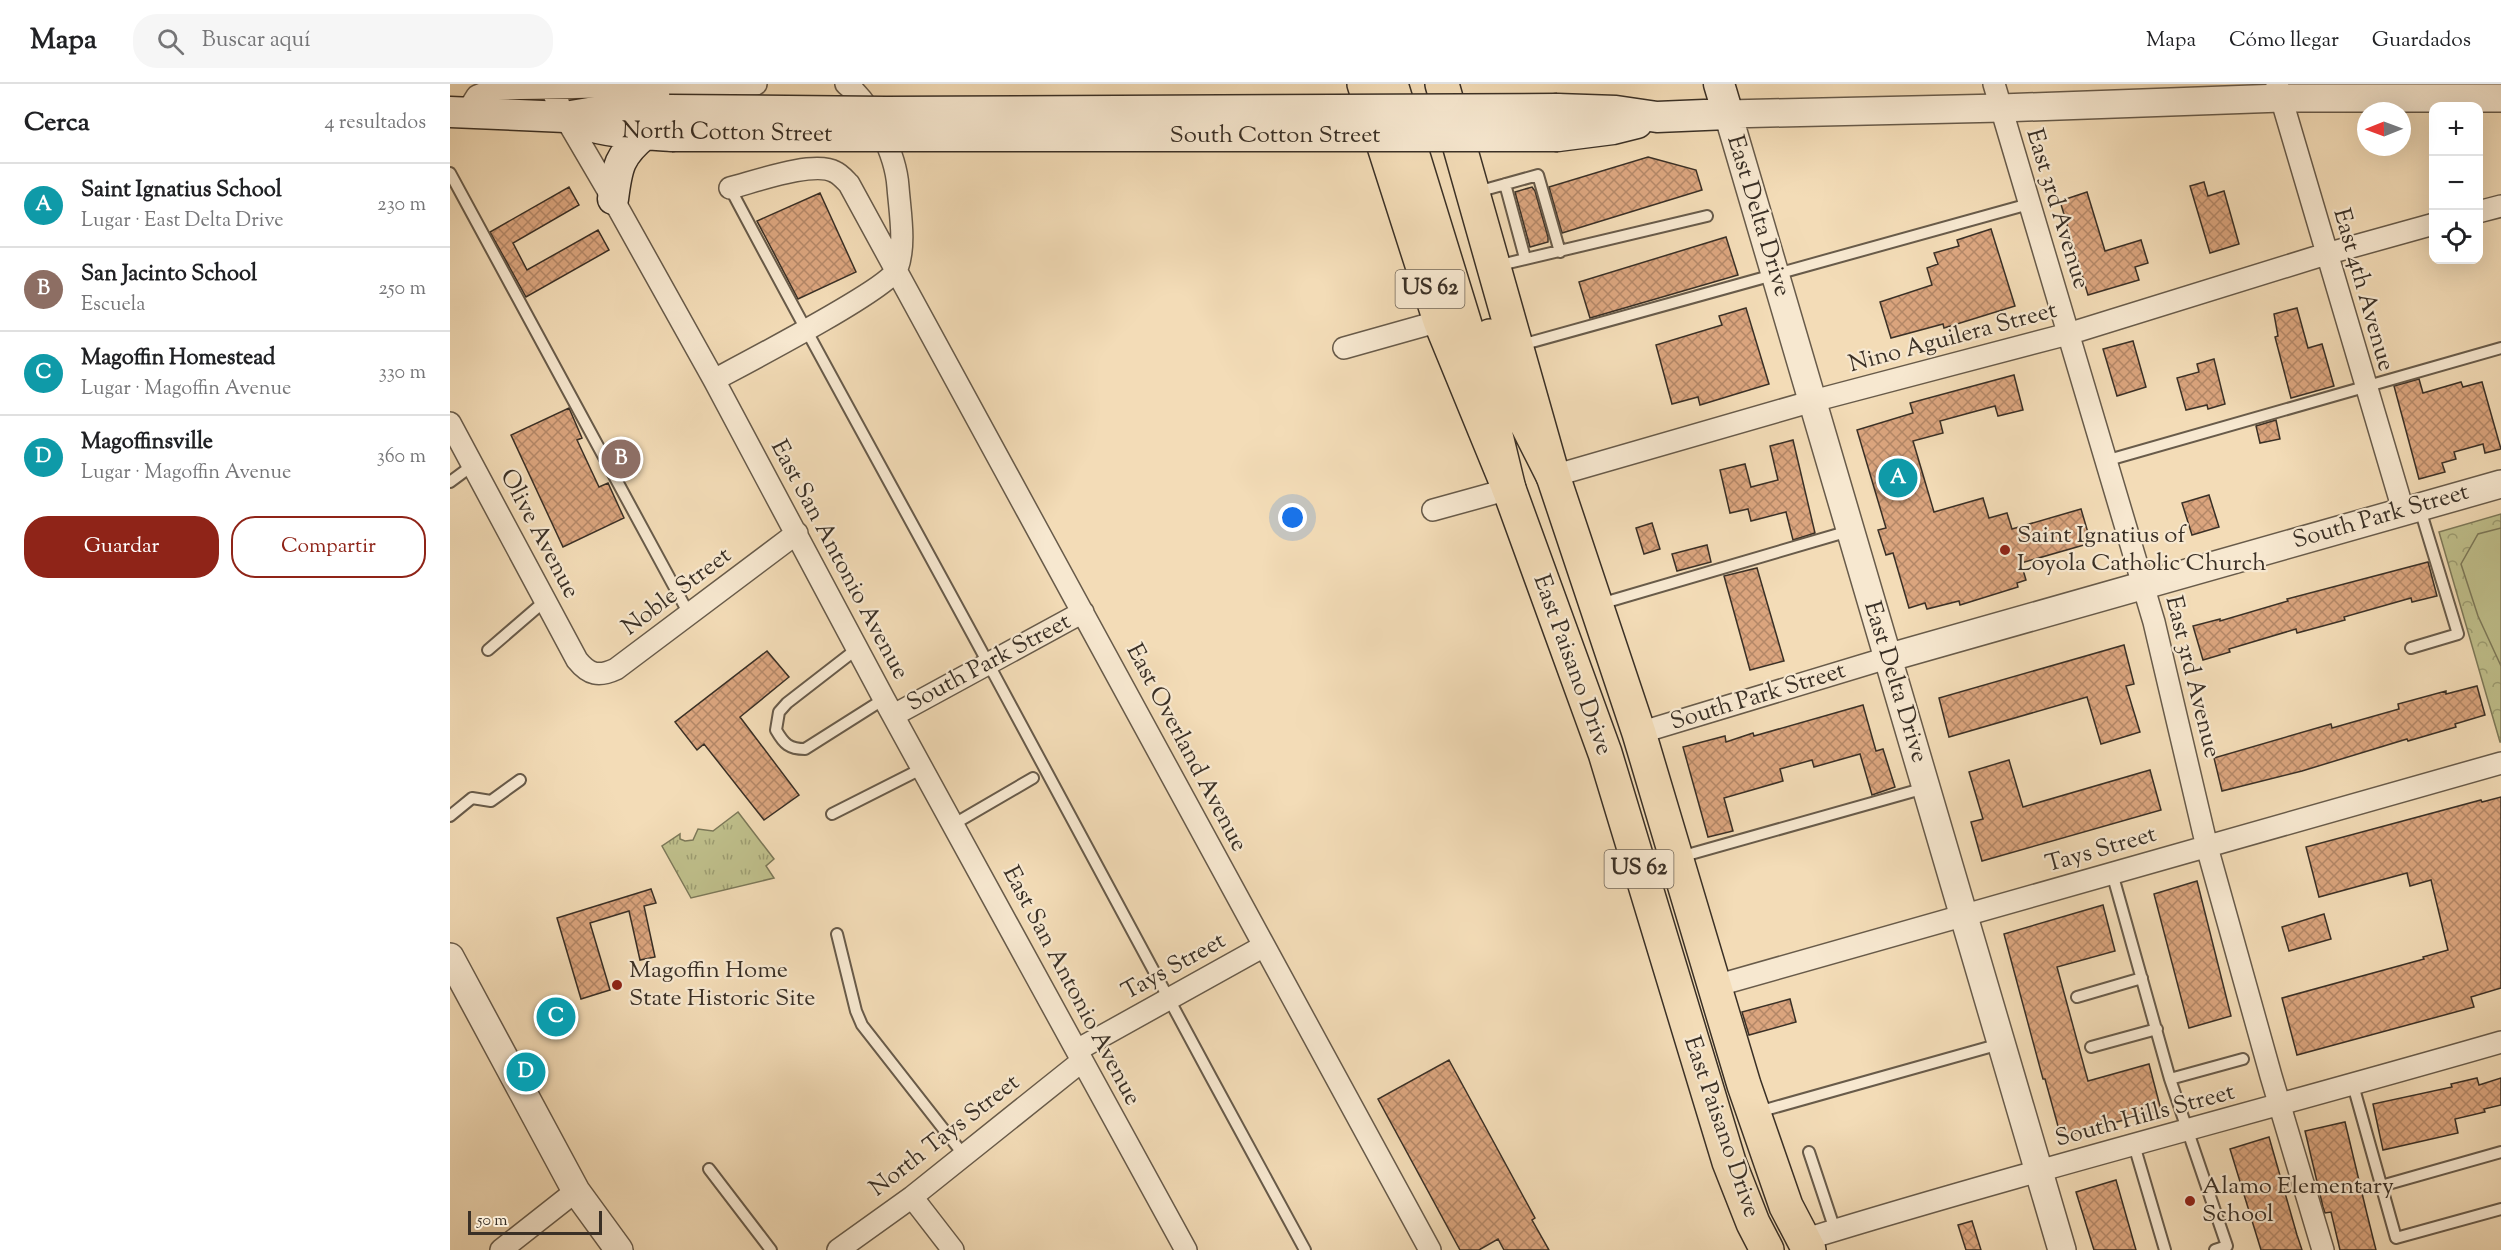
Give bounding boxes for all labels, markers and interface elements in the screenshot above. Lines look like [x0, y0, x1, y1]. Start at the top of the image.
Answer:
search box [133, 14, 553, 68]
text: Mapa [30, 21, 97, 61]
icon: search [154, 25, 187, 58]
text: Buscar aquí [202, 25, 311, 57]
text: Mapa [2146, 26, 2196, 56]
text: Cómo llegar [2229, 26, 2339, 56]
text: Guardados [2372, 26, 2471, 56]
north arrow [2357, 102, 2411, 156]
map controls [2429, 102, 2483, 264]
button: + [2429, 102, 2483, 156]
text: Cerca [24, 105, 90, 142]
text: 4 resultados [324, 109, 426, 138]
street label: North Cotton Street [621, 114, 833, 152]
street label: South Cotton Street [1169, 119, 1381, 153]
street label: East 3rd Avenue [2017, 125, 2097, 293]
street label: East Delta Drive [1717, 131, 1799, 301]
button: − [2429, 156, 2483, 210]
text: Saint Ignatius School [81, 175, 282, 207]
text: A [35, 191, 52, 220]
text: 230 m [377, 191, 426, 220]
street label: East 4th Avenue [2324, 205, 2402, 375]
text: Lugar · East Delta Drive [81, 207, 283, 236]
button: locate [2429, 210, 2483, 264]
text: San Jacinto School [81, 259, 257, 291]
road number: US 62 [1396, 270, 1464, 308]
text: B [37, 275, 50, 304]
text: 250 m [378, 275, 426, 304]
text: Escuela [81, 291, 146, 320]
street label: Nino Aguilera Street [1845, 294, 2061, 382]
text: Magoffin Homestead [81, 343, 275, 375]
text: C [35, 359, 52, 388]
text: 330 m [379, 359, 426, 388]
text: Lugar · Magoffin Avenue [81, 375, 291, 404]
text: Magoffinsville [81, 427, 213, 459]
street label: East San Antonio Avenue [761, 434, 917, 686]
pin: B [602, 436, 640, 482]
text: D [36, 443, 51, 472]
text: 360 m [377, 443, 426, 472]
pin: A [1878, 456, 1918, 500]
text: Lugar · Magoffin Avenue [81, 459, 291, 488]
street label: Olive Avenue [491, 463, 587, 605]
street label: South Park Street [2289, 476, 2473, 558]
your location [1278, 503, 1307, 532]
button: Guardar [24, 516, 219, 578]
button: Compartir [231, 516, 426, 578]
place label: Saint Ignatius of Loyola Catholic Church [2017, 519, 2266, 581]
street label: Noble Street [615, 539, 739, 645]
marker: Saint Ignatius of Loyola Catholic Church [1998, 543, 2012, 557]
street label: East Paisano Drive [1524, 570, 1620, 760]
street label: East 3rd Avenue [2155, 593, 2229, 761]
street label: East Delta Drive [1854, 597, 1936, 767]
street label: South Park Street [901, 605, 1077, 721]
street label: East Overland Avenue [1117, 638, 1255, 858]
street label: South Park Street [1666, 654, 1850, 740]
street label: Tays Street [2042, 818, 2160, 882]
road number: US 62 [1604, 850, 1674, 888]
street label: East San Antonio Avenue [993, 860, 1149, 1112]
street label: Tays Street [1116, 925, 1232, 1009]
place label: Magoffin Home State Historic Site [629, 954, 815, 1016]
marker: Magoffin Home State Historic Site [610, 978, 624, 992]
pin: C [536, 994, 576, 1040]
street label: East Paisano Drive [1674, 1032, 1768, 1222]
pin: D [506, 1050, 546, 1094]
street label: North Tays Street [863, 1066, 1027, 1206]
street label: South Hills Street [2052, 1076, 2238, 1156]
place label: Alamo Elementary School [2202, 1170, 2394, 1232]
marker: Alamo Elementary School [2183, 1194, 2197, 1208]
scale bar [468, 1208, 602, 1236]
text: 50 m [477, 1210, 508, 1233]

